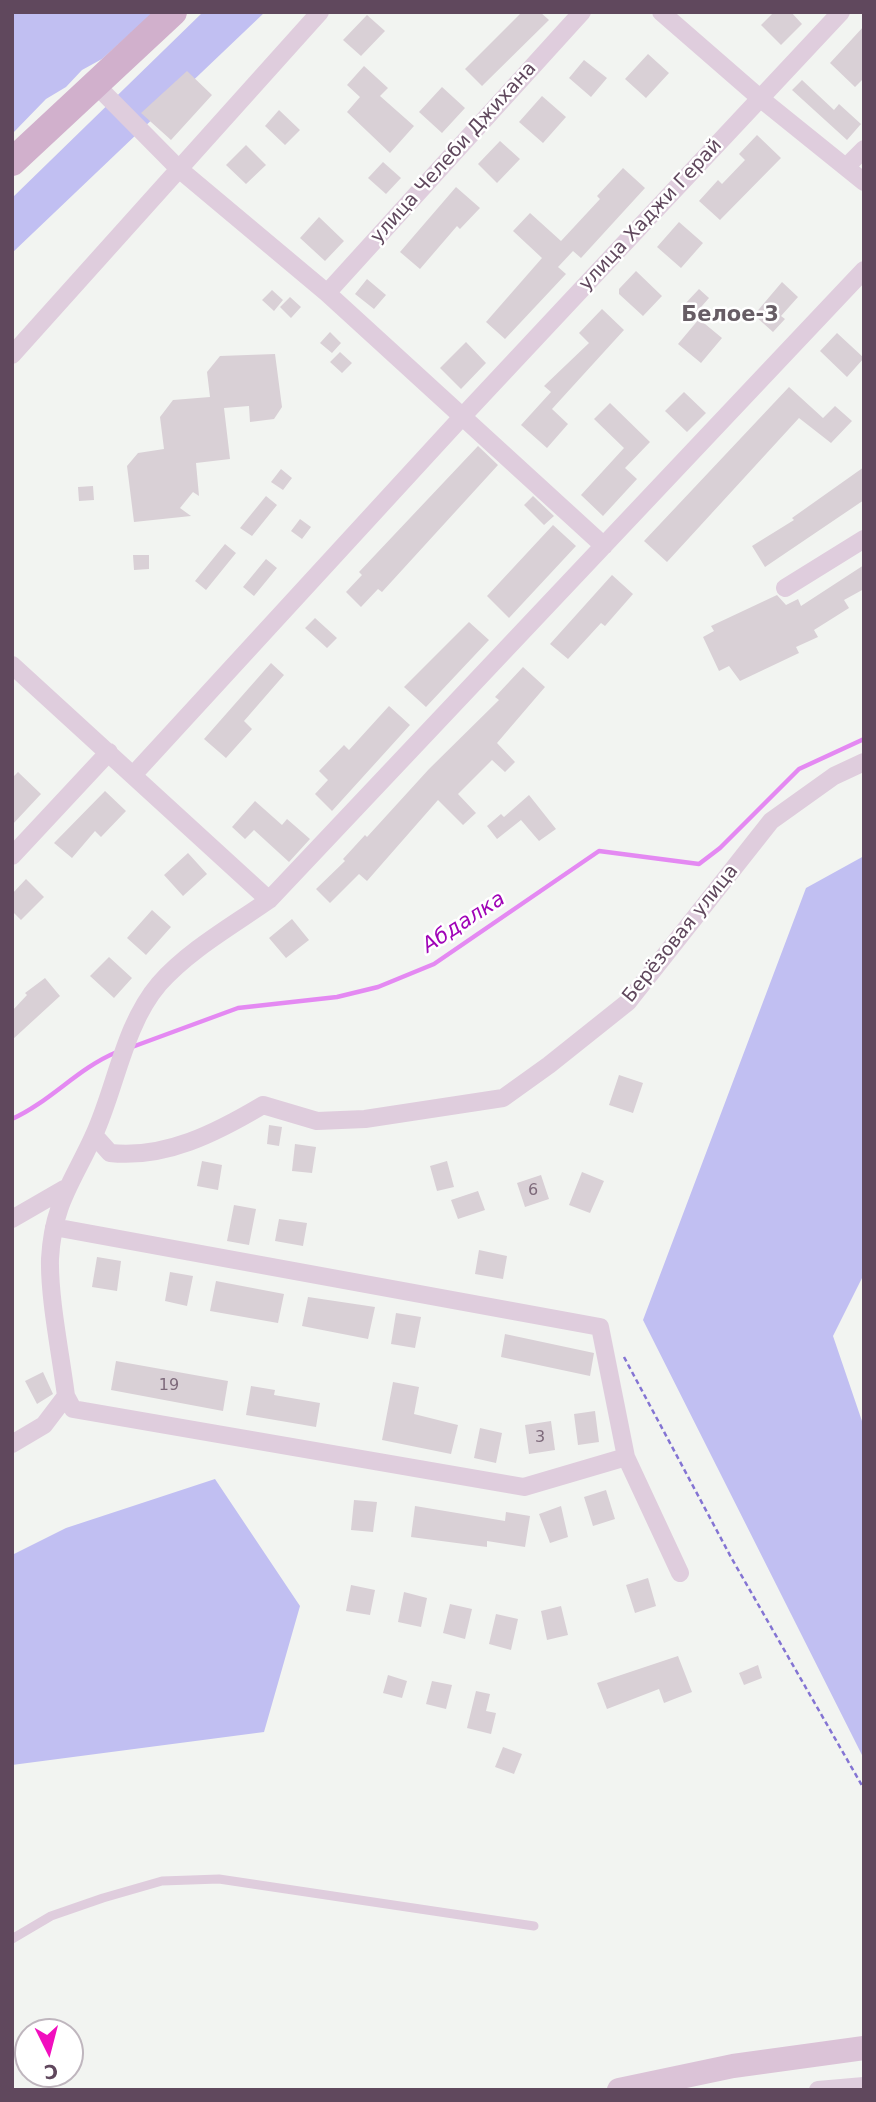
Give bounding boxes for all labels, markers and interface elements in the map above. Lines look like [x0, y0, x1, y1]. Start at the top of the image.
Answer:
street label: улица Челеби Джихана [366, 58, 542, 248]
street label: улица Хаджи Герай [575, 134, 727, 296]
district label: Белое-3 [681, 303, 779, 329]
street label: Берёзовая улица [618, 860, 744, 1008]
water label: Абдалка [418, 887, 510, 959]
house number: 6 [528, 1181, 538, 1201]
house number: 19 [159, 1376, 179, 1396]
house number: 3 [535, 1428, 545, 1448]
north arrow [14, 2018, 84, 2088]
text: С [43, 2060, 59, 2084]

